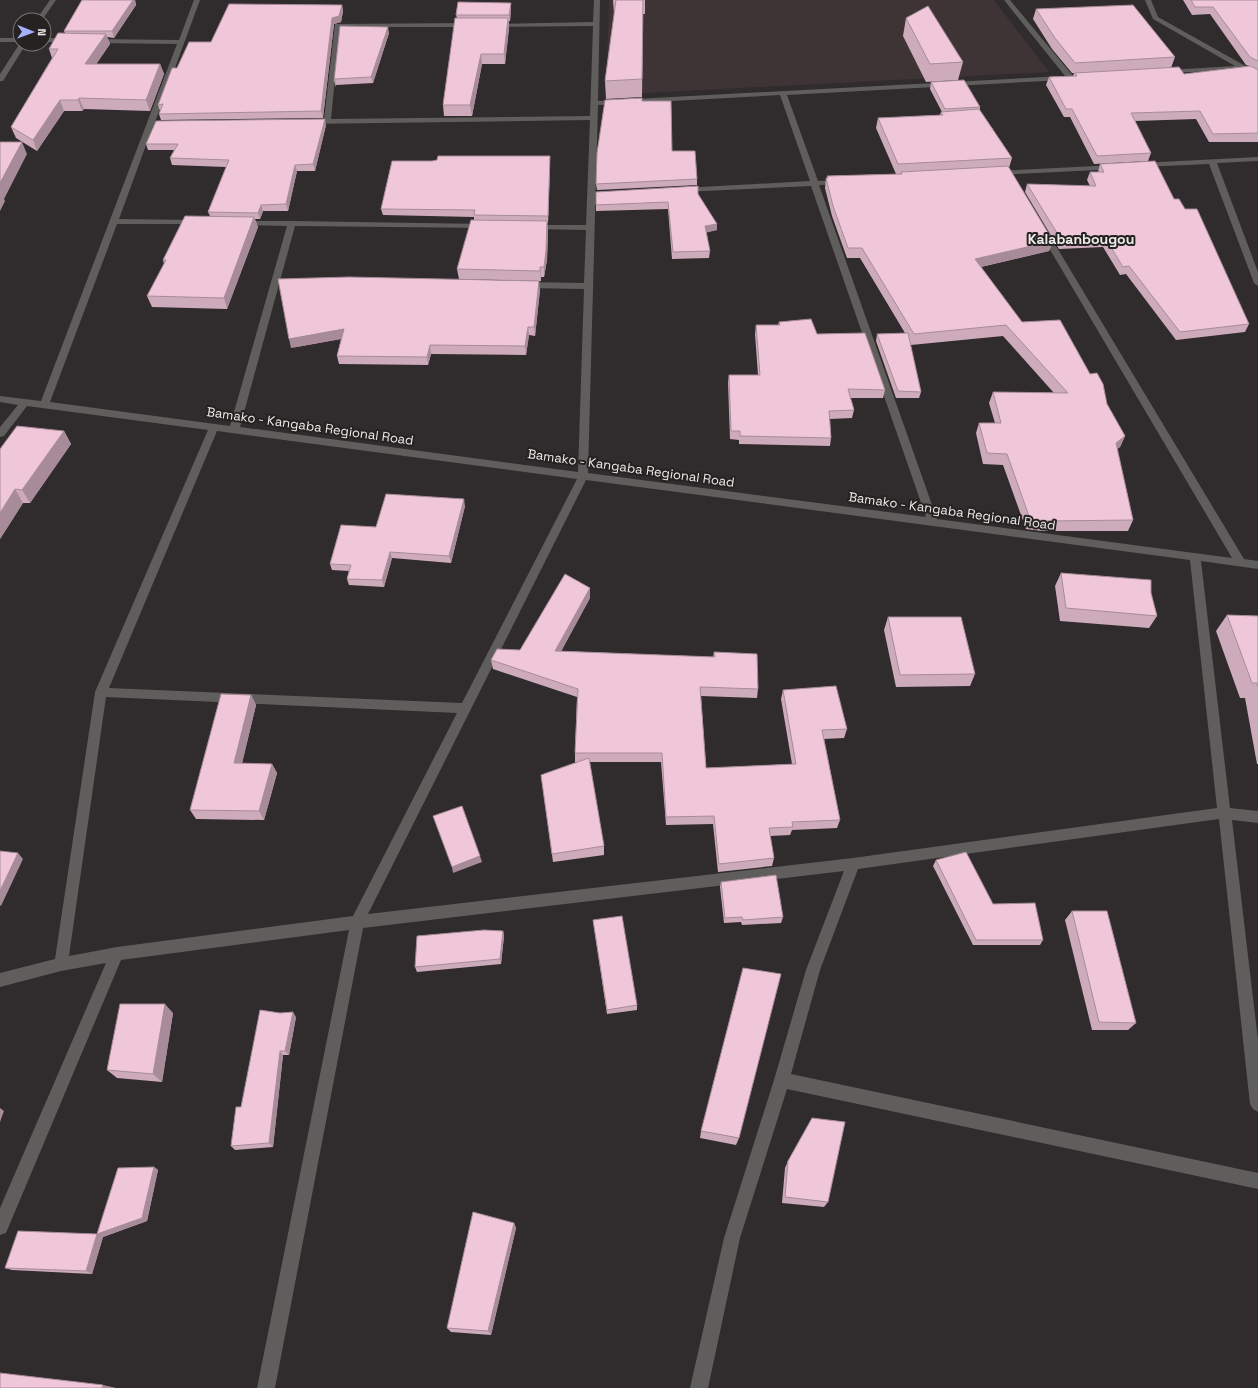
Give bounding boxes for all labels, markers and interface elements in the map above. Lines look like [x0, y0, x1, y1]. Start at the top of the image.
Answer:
north arrow [12, 12, 52, 52]
text: N [35, 28, 49, 36]
district label: Kalabanbougou [1028, 230, 1134, 248]
street label: Bamako - Kangaba Regional Road [205, 403, 415, 449]
street label: Bamako - Kangaba Regional Road [526, 445, 736, 491]
street label: Bamako - Kangaba Regional Road [847, 488, 1057, 534]

